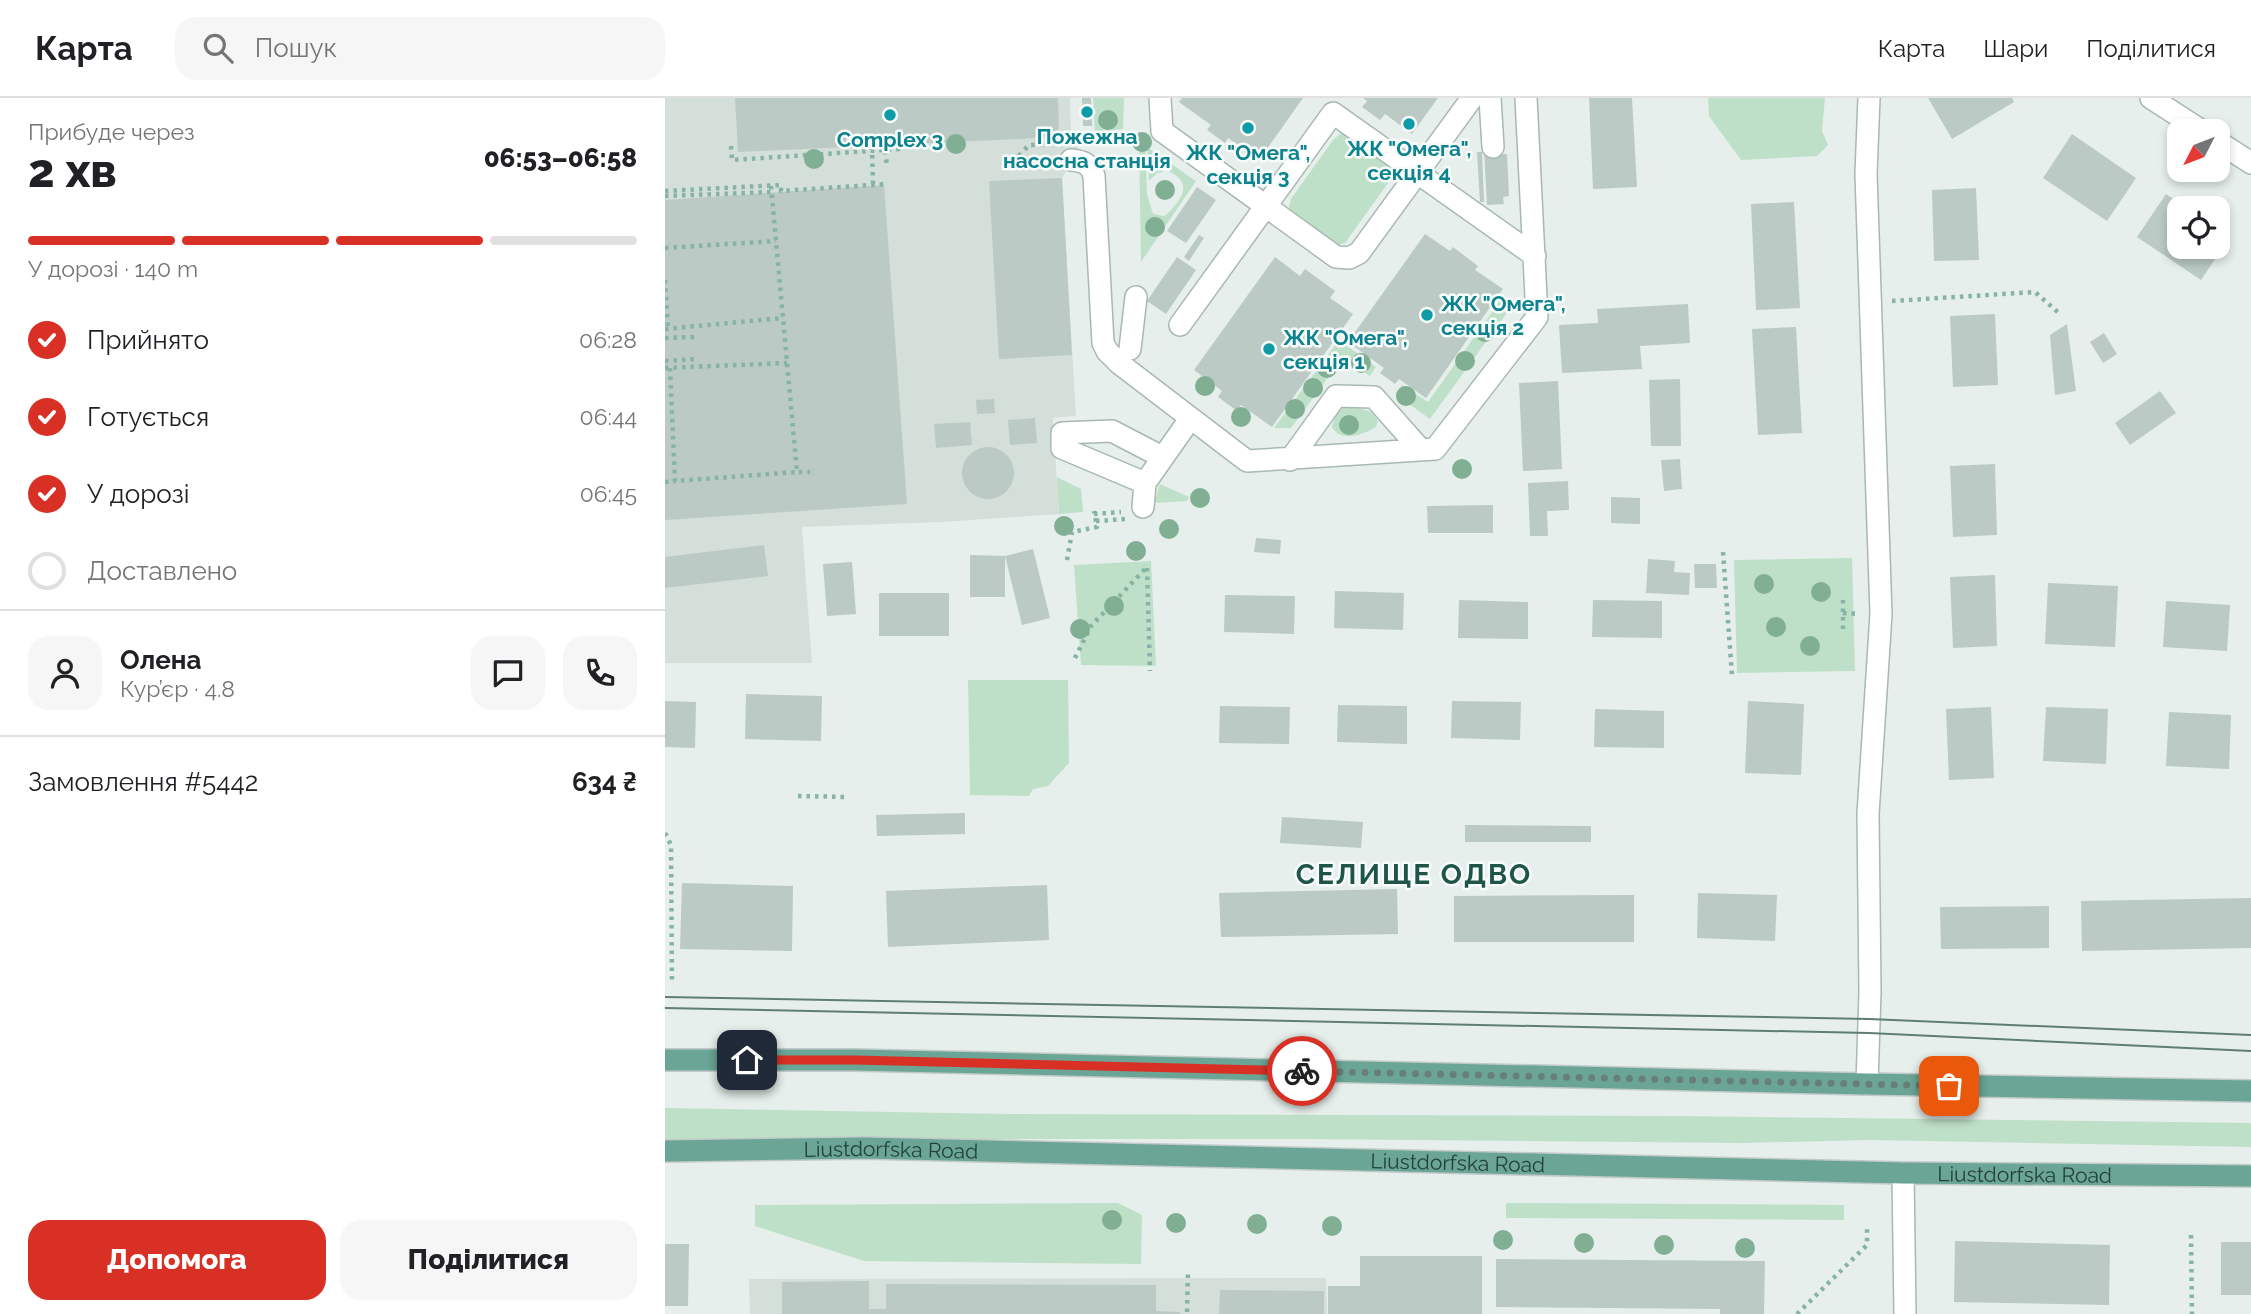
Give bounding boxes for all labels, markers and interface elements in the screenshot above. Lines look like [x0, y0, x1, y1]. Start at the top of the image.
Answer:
search box [175, 17, 665, 80]
text: Карта [35, 29, 133, 68]
icon: search [199, 29, 237, 67]
text: Пошук [255, 33, 337, 63]
text: Карта [1878, 34, 1945, 63]
text: Шари [1983, 34, 2048, 63]
text: Поділитися [2086, 34, 2216, 63]
marker: Пожежна насосна станція [1079, 104, 1095, 120]
marker: Complex 3 [882, 107, 898, 123]
marker: ЖК "Омега", секція 4 [1401, 116, 1417, 132]
text: Прибуде через [28, 118, 195, 145]
north arrow [2167, 119, 2229, 182]
map controls [2167, 119, 2230, 259]
marker: ЖК "Омега", секція 3 [1240, 120, 1256, 136]
place label: Пожежна насосна станція [1003, 124, 1171, 173]
place label: Complex 3 [837, 127, 943, 152]
place label: ЖК "Омега", секція 4 [1347, 136, 1471, 185]
place label: ЖК "Омега", секція 3 [1186, 140, 1310, 189]
text: 06:53–06:58 [484, 143, 637, 173]
text: 2 хв [28, 144, 117, 198]
button: locate [2167, 196, 2230, 259]
text: У дорозі · 140 m [28, 255, 198, 282]
place label: ЖК "Омега", секція 2 [1441, 291, 1566, 340]
marker: ЖК "Омега", секція 2 [1419, 307, 1435, 323]
icon: check [28, 321, 66, 359]
text: Прийнято [87, 325, 209, 355]
place label: ЖК "Омега", секція 1 [1283, 325, 1408, 374]
text: 06:28 [579, 326, 637, 353]
marker: ЖК "Омега", секція 1 [1261, 341, 1277, 357]
icon: check [28, 398, 66, 436]
text: Готується [87, 402, 209, 432]
text: 06:44 [580, 403, 637, 430]
icon: check [28, 475, 66, 513]
text: У дорозі [87, 479, 189, 509]
text: 06:45 [580, 480, 637, 507]
text: Доставлено [87, 556, 237, 586]
button: person [28, 636, 102, 710]
button: chat [471, 636, 545, 710]
button: phone [563, 636, 637, 710]
text: Олена [120, 645, 201, 675]
text: Кур’єр · 4.8 [120, 675, 235, 702]
text: Замовлення #5442 [28, 767, 258, 797]
text: 634 ₴ [572, 767, 637, 797]
district label: СЕЛИЩЕ ОДВО [1296, 858, 1532, 891]
pin [717, 1030, 777, 1090]
courier [1267, 1036, 1337, 1106]
icon: home [728, 1041, 766, 1079]
icon: bike [1283, 1052, 1321, 1090]
pin [1919, 1056, 1979, 1116]
icon: bag [1930, 1067, 1968, 1105]
street label: Liustdorfska Road [803, 1135, 979, 1163]
street label: Liustdorfska Road [1370, 1148, 1545, 1177]
street label: Liustdorfska Road [1937, 1161, 2112, 1187]
button: Допомога [28, 1220, 326, 1300]
button: Поділитися [340, 1220, 637, 1300]

